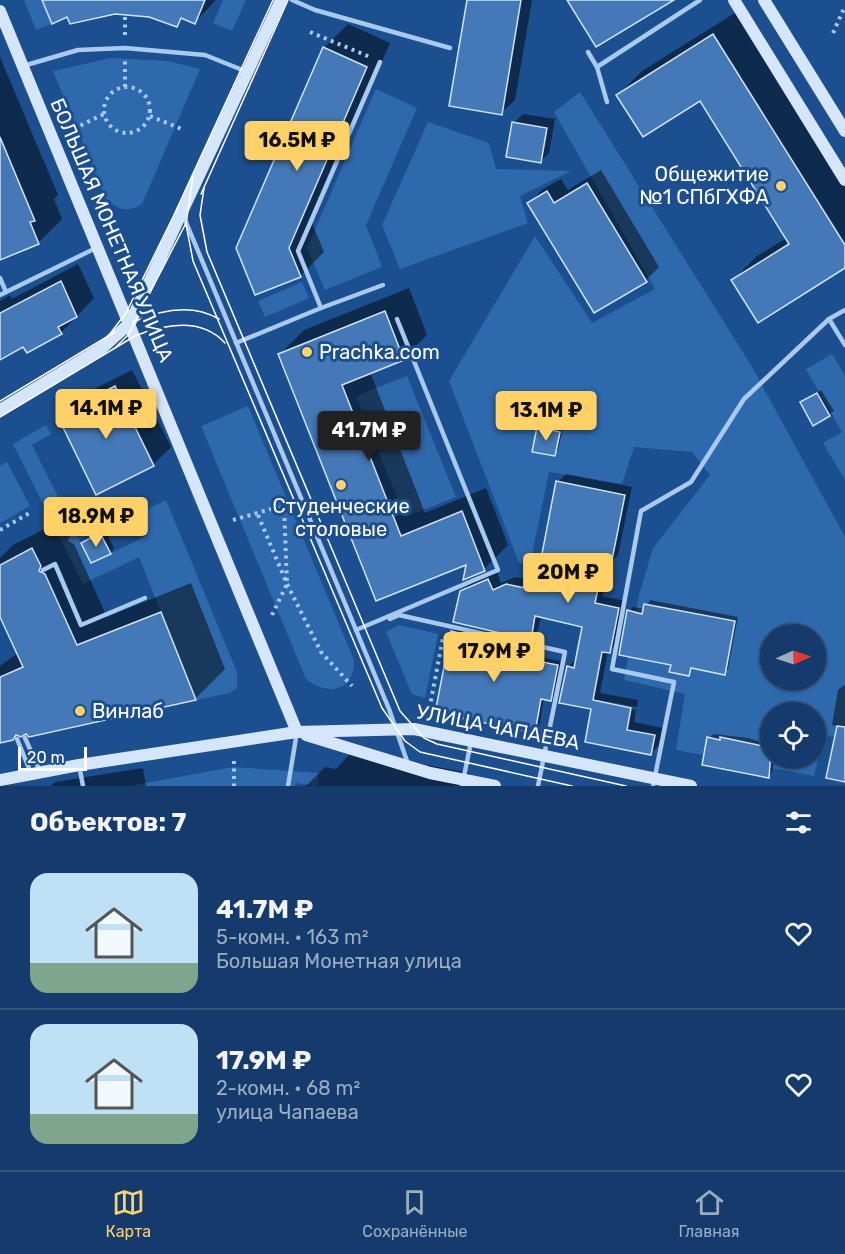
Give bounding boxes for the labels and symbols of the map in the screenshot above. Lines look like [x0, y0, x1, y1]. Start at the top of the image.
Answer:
street label: БОЛЬШАЯ МОНЕТНАЯ УЛИЦА [45, 94, 179, 366]
pin: 16.5M ₽ [242, 121, 352, 172]
place label: Общежитие №1 СПбГХФА [640, 162, 769, 209]
marker: Общежитие №1 СПбГХФА [774, 179, 788, 193]
place label: Prachka.com [319, 340, 440, 364]
marker: Prachka.com [300, 345, 314, 359]
pin: 14.1M ₽ [51, 389, 161, 440]
pin: 13.1M ₽ [491, 391, 601, 442]
pin: 41.7M ₽ [314, 411, 424, 462]
marker: Студенческие столовые [334, 478, 348, 492]
place label: Студенческие столовые [272, 494, 410, 541]
pin: 18.9M ₽ [41, 497, 151, 548]
pin: 20M ₽ [526, 553, 610, 604]
north arrow [760, 624, 826, 690]
pin: 17.9M ₽ [439, 632, 549, 683]
place label: Винлаб [92, 699, 164, 723]
street label: УЛИЦА ЧАПАЕВА [414, 699, 582, 755]
marker: Винлаб [73, 704, 87, 718]
scale bar [18, 744, 87, 772]

